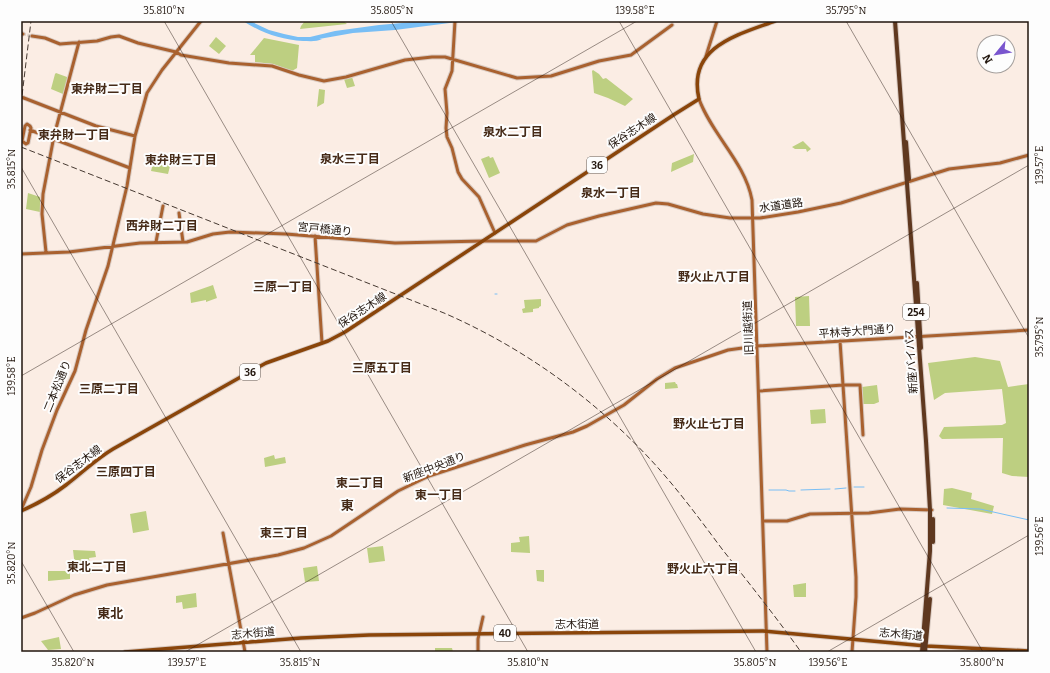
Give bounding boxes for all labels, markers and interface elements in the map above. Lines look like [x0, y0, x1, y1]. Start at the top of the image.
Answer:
text: 35.810°N [143, 5, 185, 17]
text: 35.805°N [371, 5, 414, 17]
text: 139.58°E [615, 5, 655, 17]
text: 35.795°N [826, 5, 866, 17]
north arrow [976, 34, 1016, 74]
text: N [980, 51, 996, 66]
district label: 東弁財二丁目 [71, 82, 143, 96]
street label: 保谷志木線 [606, 111, 659, 152]
district label: 泉水二丁目 [483, 125, 543, 139]
district label: 東弁財一丁目 [38, 128, 110, 142]
text: 139.57°E [1034, 146, 1046, 184]
text: 35.815°N [6, 149, 18, 189]
district label: 泉水三丁目 [320, 152, 380, 166]
district label: 東弁財三丁目 [145, 153, 217, 167]
road number: 36 [587, 157, 607, 173]
district label: 泉水一丁目 [581, 186, 641, 200]
street label: 水道道路 [758, 196, 804, 215]
district label: 西弁財二丁目 [126, 219, 198, 233]
street label: 宮戸橋通り [297, 221, 353, 238]
district label: 野火止八丁目 [678, 270, 750, 284]
district label: 三原一丁目 [253, 280, 313, 294]
street label: 保谷志木線 [336, 290, 389, 331]
street label: 旧川越街道 [741, 300, 756, 356]
road number: 254 [903, 304, 929, 320]
text: 35.795°N [1034, 317, 1046, 357]
street label: 平林寺大門通り [818, 322, 896, 341]
street label: 新座バイパス [903, 328, 920, 394]
text: 139.58°E [6, 356, 18, 396]
street label: 二本松通り [41, 358, 74, 414]
district label: 三原五丁目 [352, 361, 412, 375]
road number: 36 [240, 364, 260, 380]
district label: 三原二丁目 [79, 382, 139, 396]
district label: 野火止七丁目 [673, 417, 745, 431]
street label: 保谷志木線 [52, 443, 104, 486]
street label: 新座中央通り [401, 450, 467, 485]
district label: 三原四丁目 [96, 465, 156, 479]
district label: 東二丁目 [336, 476, 384, 490]
district label: 東一丁目 [415, 488, 463, 502]
district label: 東 [340, 498, 354, 513]
text: 139.56°E [1034, 517, 1046, 555]
district label: 東三丁目 [260, 526, 308, 540]
text: 35.820°N [6, 541, 18, 584]
district label: 東北二丁目 [67, 560, 127, 574]
district label: 野火止六丁目 [667, 562, 739, 576]
district label: 東北 [97, 606, 123, 621]
street label: 志木街道 [555, 618, 599, 631]
street label: 志木街道 [231, 625, 276, 642]
road number: 40 [494, 625, 516, 641]
street label: 志木街道 [878, 626, 923, 643]
text: 35.820°N [52, 657, 95, 669]
text: 139.57°E [168, 657, 206, 669]
text: 35.815°N [280, 657, 320, 669]
text: 35.810°N [507, 657, 549, 669]
text: 35.805°N [734, 657, 777, 669]
text: 139.56°E [809, 657, 847, 669]
text: 35.800°N [960, 657, 1004, 669]

